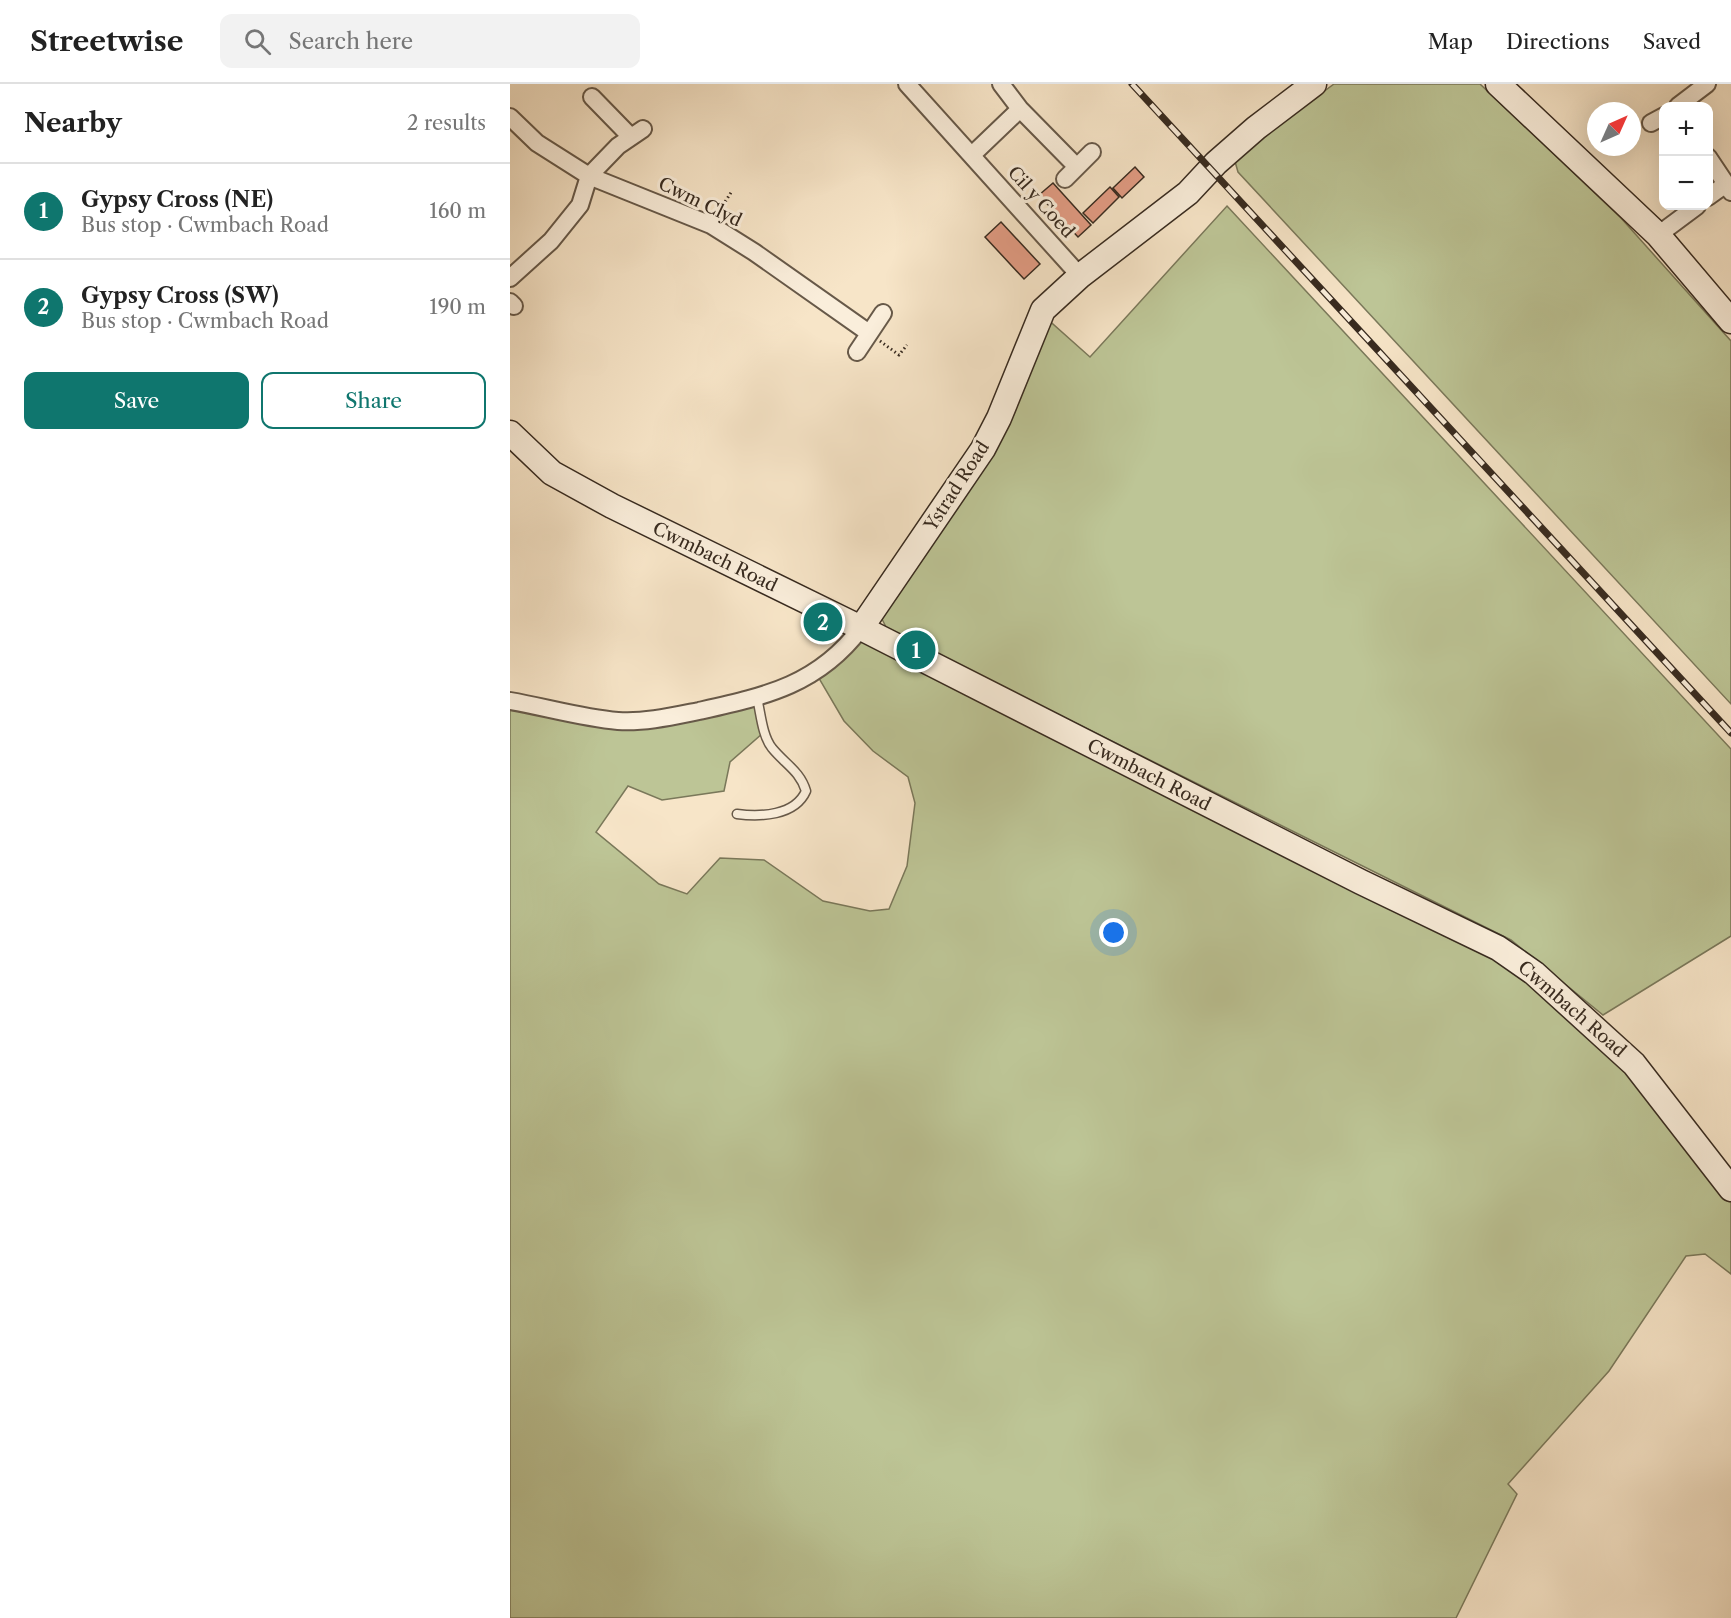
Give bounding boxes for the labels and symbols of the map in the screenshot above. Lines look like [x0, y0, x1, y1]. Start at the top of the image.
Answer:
north arrow [1587, 102, 1641, 156]
street label: Cil y Coed [1003, 162, 1079, 243]
street label: Cwm Clyd [655, 172, 745, 232]
street label: Ystrad Road [919, 437, 994, 536]
street label: Cwmbach Road [649, 517, 781, 597]
pin: 2 [804, 600, 842, 644]
pin: 1 [896, 628, 936, 672]
street label: Cwmbach Road [1083, 734, 1215, 816]
your location [1099, 918, 1128, 947]
street label: Cwmbach Road [1513, 956, 1631, 1062]

